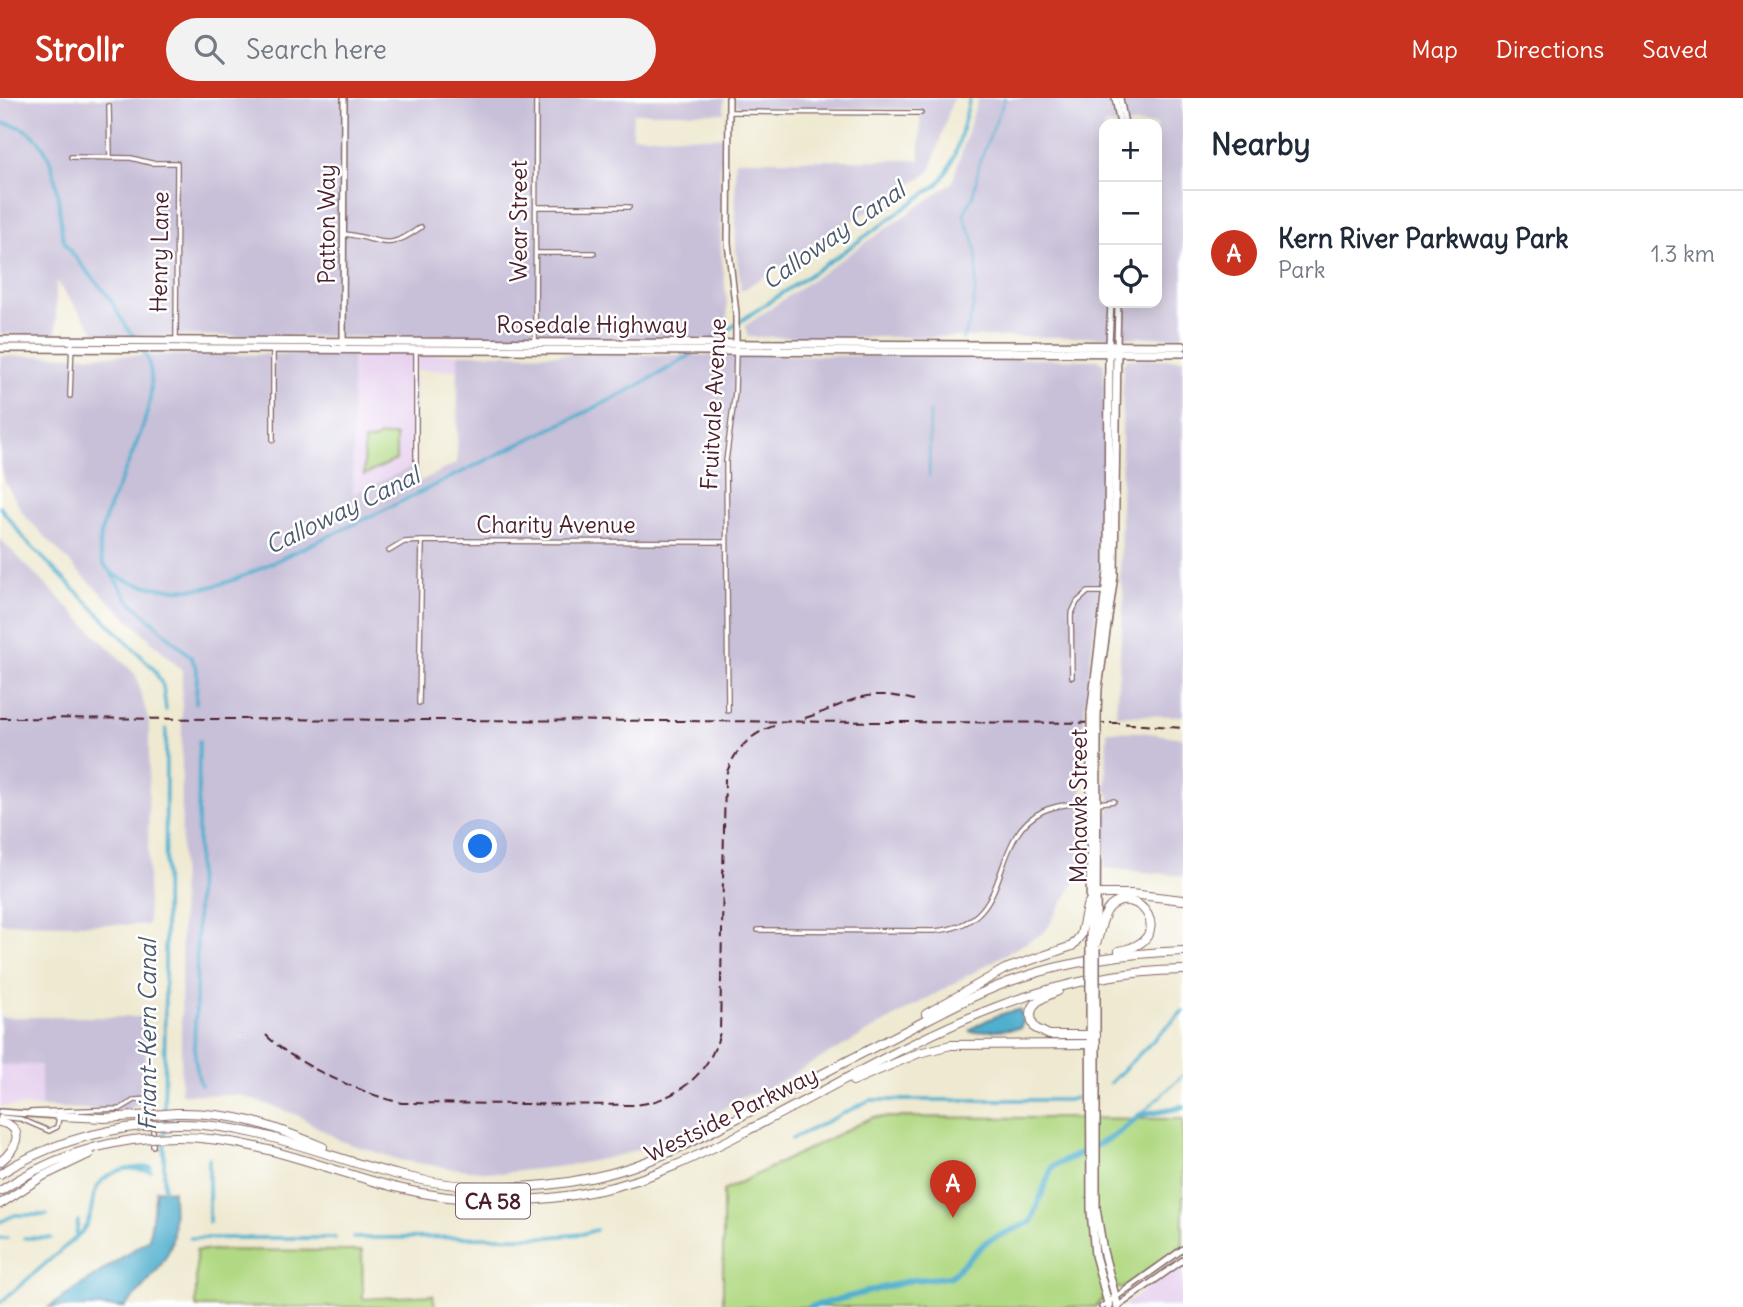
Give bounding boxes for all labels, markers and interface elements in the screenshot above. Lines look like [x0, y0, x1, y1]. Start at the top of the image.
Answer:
search box [166, 18, 656, 81]
text: Strollr [35, 28, 124, 70]
icon: search [190, 30, 228, 68]
text: Search here [246, 33, 387, 66]
text: Map [1411, 34, 1458, 64]
text: Directions [1496, 34, 1604, 64]
text: Saved [1642, 34, 1708, 64]
map controls [1099, 119, 1162, 308]
button: + [1099, 119, 1162, 182]
text: Nearby [1211, 125, 1311, 163]
street label: Wear Street [504, 160, 533, 282]
street label: Patton Way [312, 164, 341, 284]
water label: Calloway Canal [756, 173, 913, 295]
button: − [1099, 182, 1162, 245]
street label: Henry Lane [143, 191, 175, 313]
text: Kern River Parkway Park [1278, 222, 1569, 255]
text: A [1227, 239, 1241, 268]
text: 1.3 km [1651, 239, 1715, 268]
button: locate [1099, 245, 1162, 308]
text: Park [1278, 255, 1326, 284]
street label: Rosedale Highway [496, 310, 688, 339]
street label: Fruitvale Avenue [694, 317, 732, 491]
water label: Calloway Canal [260, 458, 427, 560]
street label: Charity Avenue [476, 510, 636, 539]
street label: Mohawk Street [1064, 729, 1093, 883]
your location [463, 829, 497, 863]
water label: Friant-Kern Canal [132, 935, 162, 1131]
street label: Westside Parkway [640, 1059, 822, 1169]
pin: A [930, 1160, 976, 1218]
road number: CA 58 [456, 1184, 530, 1218]

